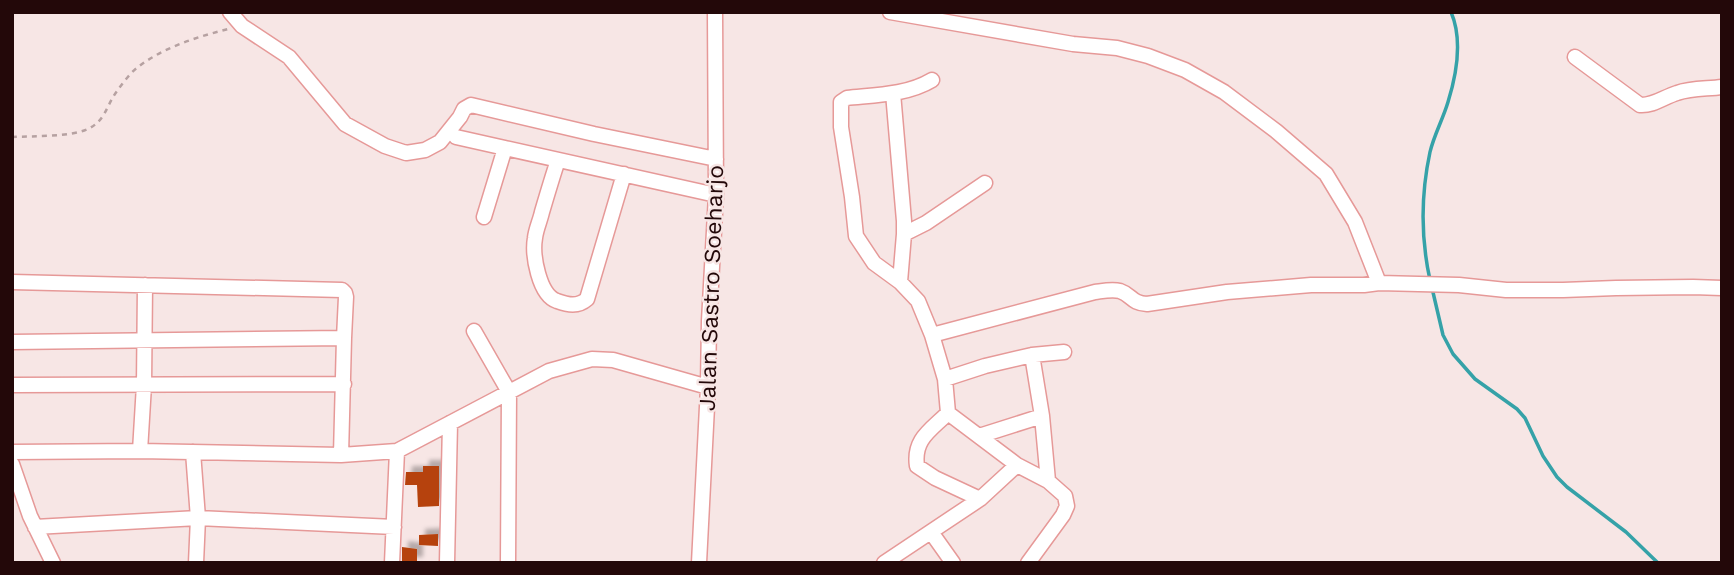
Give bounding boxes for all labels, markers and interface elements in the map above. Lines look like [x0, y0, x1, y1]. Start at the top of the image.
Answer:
street label: Jalan Sastro Soeharjo [694, 165, 729, 411]

